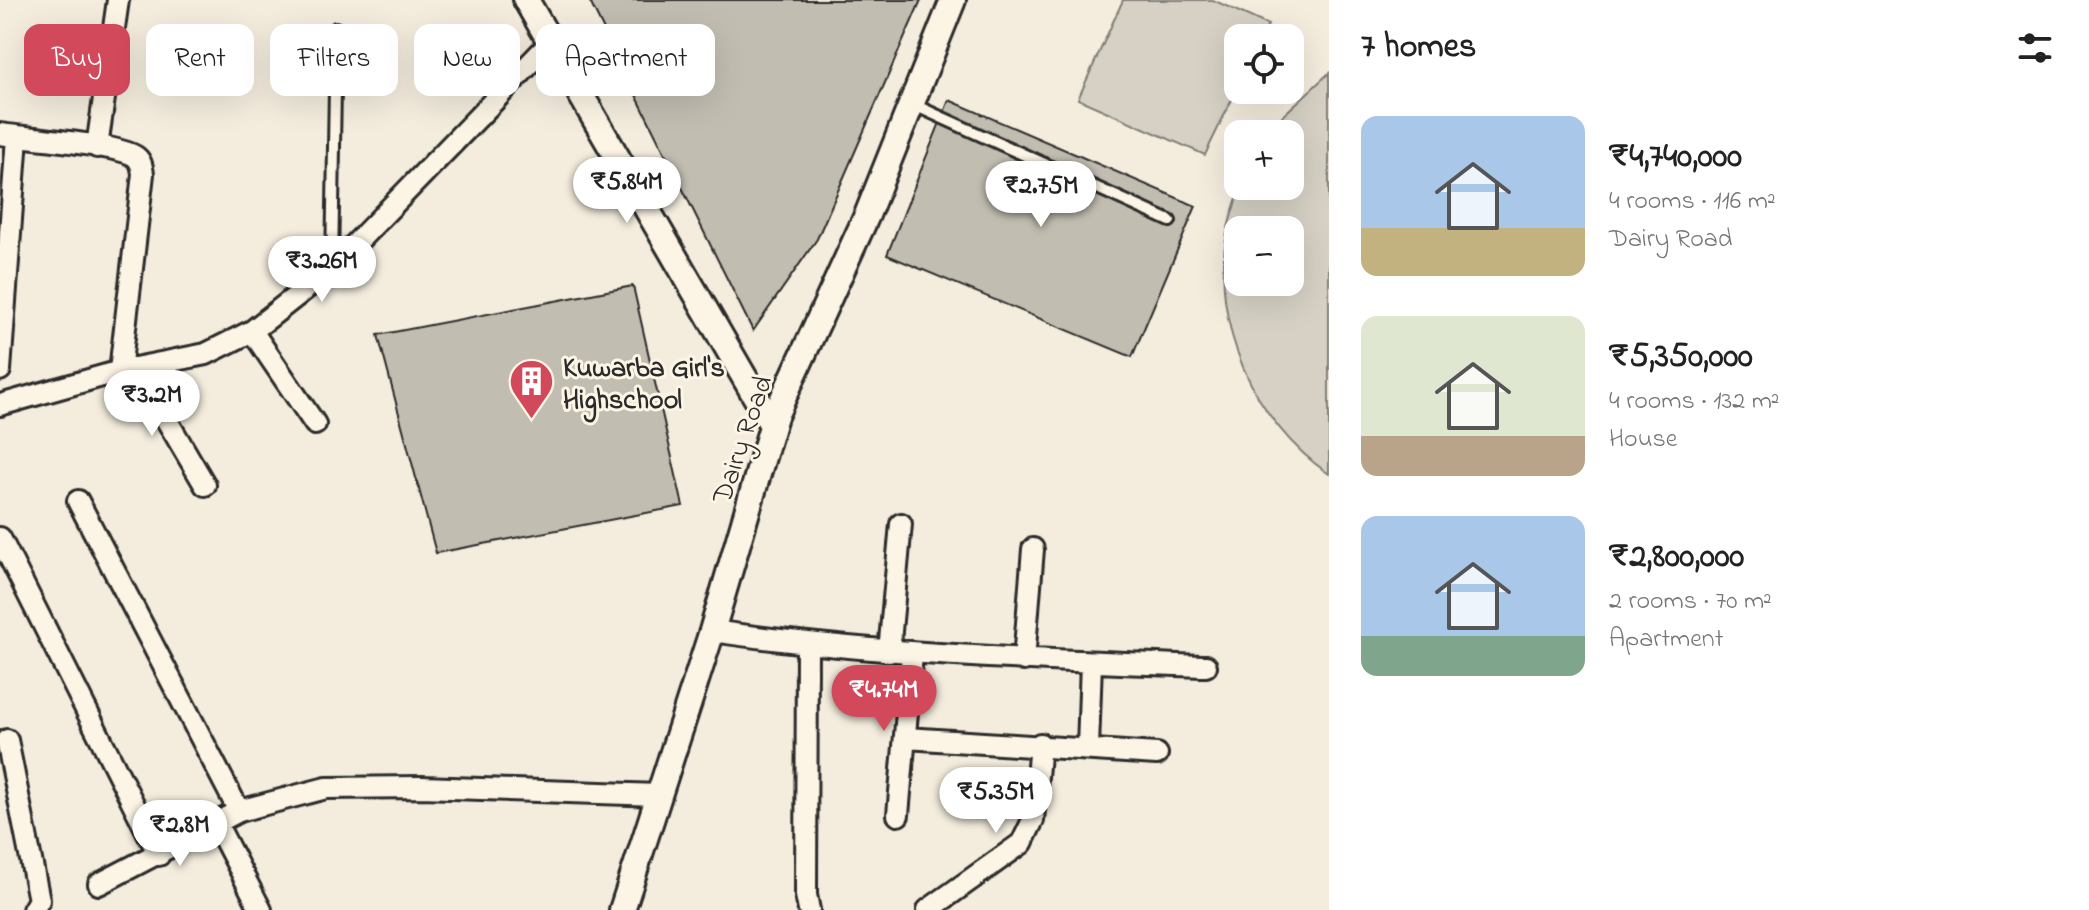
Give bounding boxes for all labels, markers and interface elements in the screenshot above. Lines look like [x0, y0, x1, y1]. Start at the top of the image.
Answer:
text: 7 homes [1361, 23, 1476, 73]
chip: Buy [24, 24, 130, 96]
chip: Rent [146, 24, 254, 96]
chip: Filters [270, 24, 398, 96]
chip: New [414, 24, 520, 96]
chip: Apartment [536, 24, 715, 96]
map controls [1224, 24, 1304, 296]
button: locate [1224, 24, 1304, 104]
icon: filters [2013, 26, 2057, 70]
button: + [1224, 120, 1304, 200]
text: ₹4,740,000 [1609, 133, 1742, 183]
icon: home [1425, 148, 1521, 244]
pin: ₹5.84M [562, 157, 692, 225]
pin: ₹2.75M [976, 161, 1106, 229]
text: ₹5.84M [591, 164, 663, 202]
text: ₹2.75M [1003, 168, 1079, 206]
text: 4 rooms · 116 m² [1609, 183, 1776, 221]
button: − [1224, 216, 1304, 296]
text: Dairy Road [1609, 221, 1732, 259]
pin: ₹3.26M [257, 236, 387, 304]
text: ₹3.26M [286, 243, 358, 281]
text: ₹5,350,000 [1609, 333, 1753, 383]
icon: home [1425, 348, 1521, 444]
place label: Kuwarba Girl's Highschool [563, 349, 725, 423]
building icon: Kuwarba Girl's Highschool [508, 358, 556, 421]
pin: ₹3.2M [96, 370, 208, 438]
street label: Dairy Road [703, 370, 785, 511]
text: ₹3.2M [122, 377, 182, 415]
text: 4 rooms · 132 m² [1609, 383, 1780, 421]
text: House [1609, 421, 1677, 459]
text: ₹2,800,000 [1609, 533, 1744, 583]
icon: home [1425, 548, 1521, 644]
text: 2 rooms · 70 m² [1609, 583, 1772, 621]
text: Apartment [1609, 621, 1723, 659]
pin: ₹4.74M [819, 665, 949, 733]
text: ₹4.74M [850, 672, 918, 710]
pin: ₹5.35M [931, 767, 1061, 835]
text: ₹5.35M [957, 774, 1035, 812]
pin: ₹2.8M [124, 800, 236, 868]
text: ₹2.8M [150, 807, 210, 845]

